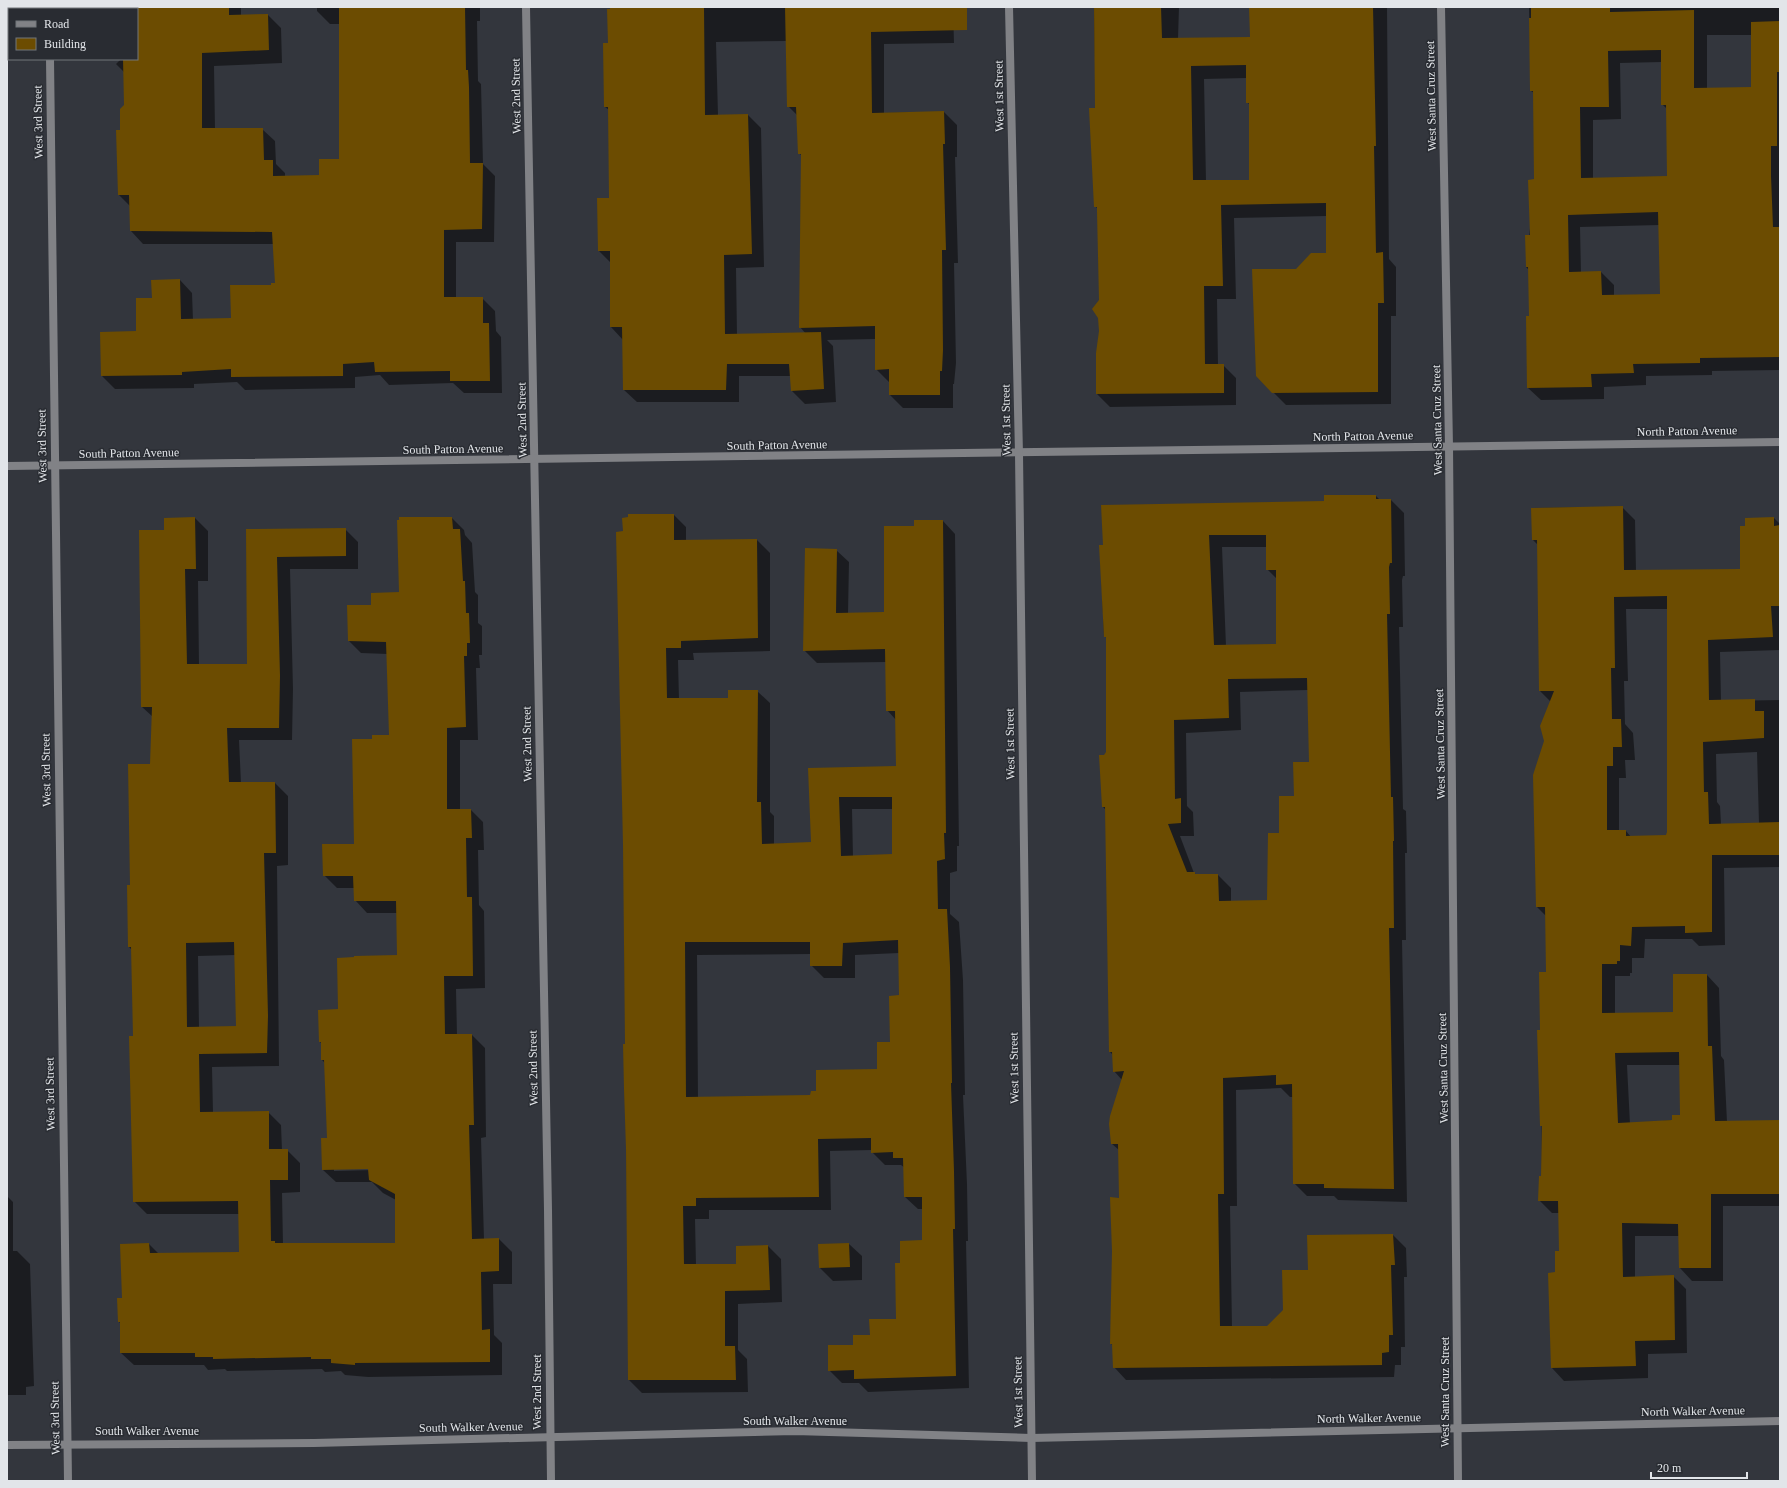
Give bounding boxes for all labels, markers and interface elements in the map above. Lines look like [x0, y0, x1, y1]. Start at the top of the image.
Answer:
legend [8, 8, 138, 60]
text: Road [44, 17, 69, 31]
text: Building [44, 37, 86, 51]
street label: West Santa Cruz Street [1423, 40, 1439, 151]
street label: West 2nd Street [508, 57, 524, 134]
street label: West 1st Street [991, 59, 1007, 132]
street label: West 3rd Street [30, 84, 46, 159]
street label: West Santa Cruz Street [1429, 364, 1445, 475]
street label: West 2nd Street [514, 381, 530, 458]
street label: West 1st Street [998, 383, 1014, 456]
street label: West 3rd Street [34, 408, 50, 483]
street label: North Patton Avenue [1637, 423, 1737, 439]
street label: North Patton Avenue [1313, 428, 1413, 444]
street label: South Patton Avenue [727, 437, 827, 453]
street label: South Patton Avenue [403, 441, 503, 457]
street label: South Patton Avenue [79, 445, 179, 461]
street label: West Santa Cruz Street [1432, 688, 1448, 799]
street label: West 2nd Street [519, 705, 535, 782]
street label: West 1st Street [1002, 707, 1018, 780]
street label: West 3rd Street [38, 732, 54, 807]
street label: West Santa Cruz Street [1435, 1012, 1451, 1123]
street label: West 2nd Street [525, 1029, 541, 1106]
street label: West 1st Street [1006, 1031, 1022, 1104]
street label: West 3rd Street [42, 1056, 58, 1131]
street label: West Santa Cruz Street [1438, 1336, 1452, 1447]
street label: West 2nd Street [530, 1353, 544, 1430]
street label: West 1st Street [1010, 1355, 1026, 1428]
street label: West 3rd Street [47, 1380, 63, 1455]
street label: North Walker Avenue [1641, 1403, 1745, 1419]
street label: North Walker Avenue [1317, 1410, 1421, 1426]
street label: South Walker Avenue [743, 1414, 847, 1428]
street label: South Walker Avenue [419, 1419, 523, 1435]
street label: South Walker Avenue [95, 1424, 199, 1438]
scale bar [1651, 1454, 1747, 1480]
text: 20 m [1657, 1461, 1682, 1475]

